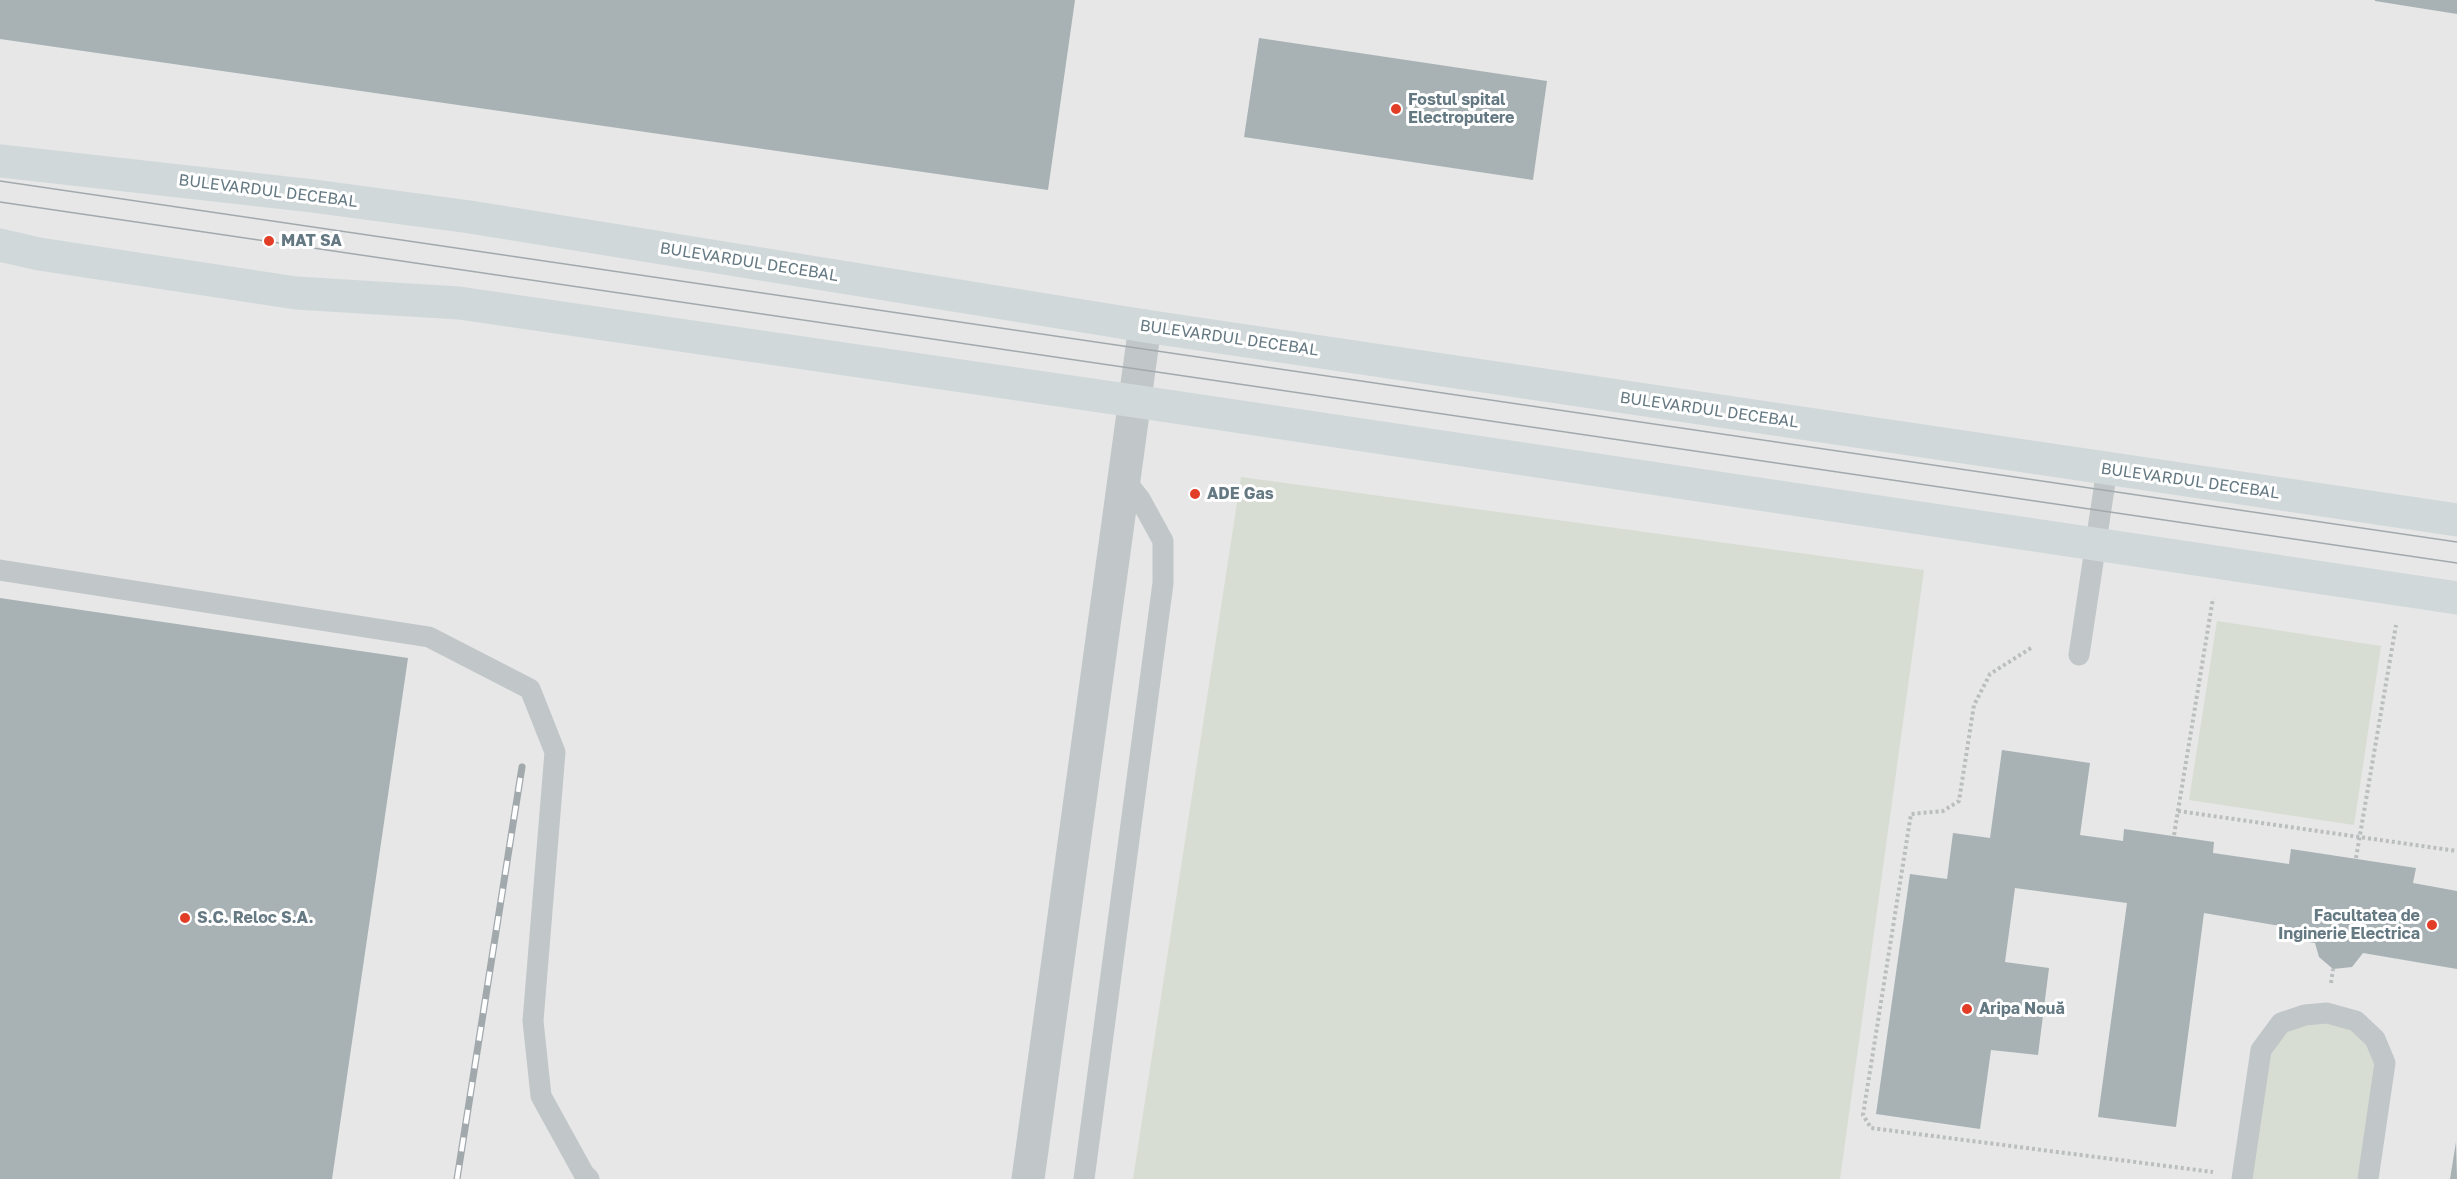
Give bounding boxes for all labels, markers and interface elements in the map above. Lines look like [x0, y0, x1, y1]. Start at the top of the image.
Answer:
place label: Fostul spital Electroputere [1408, 90, 1515, 128]
marker: Fostul spital Electroputere [1389, 102, 1403, 116]
street label: BULEVARDUL DECEBAL [177, 170, 359, 212]
place label: MAT SA [281, 231, 342, 251]
marker: MAT SA [262, 234, 276, 248]
street label: BULEVARDUL DECEBAL [659, 238, 839, 286]
street label: BULEVARDUL DECEBAL [1139, 316, 1319, 360]
street label: BULEVARDUL DECEBAL [1619, 388, 1799, 432]
street label: BULEVARDUL DECEBAL [2100, 459, 2280, 503]
place label: ADE Gas [1207, 484, 1274, 504]
marker: ADE Gas [1188, 487, 1202, 501]
place label: Facultatea de Inginerie Electrica [2278, 906, 2420, 944]
place label: S.C. Reloc S.A. [197, 908, 313, 928]
marker: S.C. Reloc S.A. [178, 911, 192, 925]
marker: Facultatea de Inginerie Electrica [2425, 918, 2439, 932]
place label: Aripa Nouă [1979, 999, 2065, 1019]
marker: Aripa Nouă [1960, 1002, 1974, 1016]

